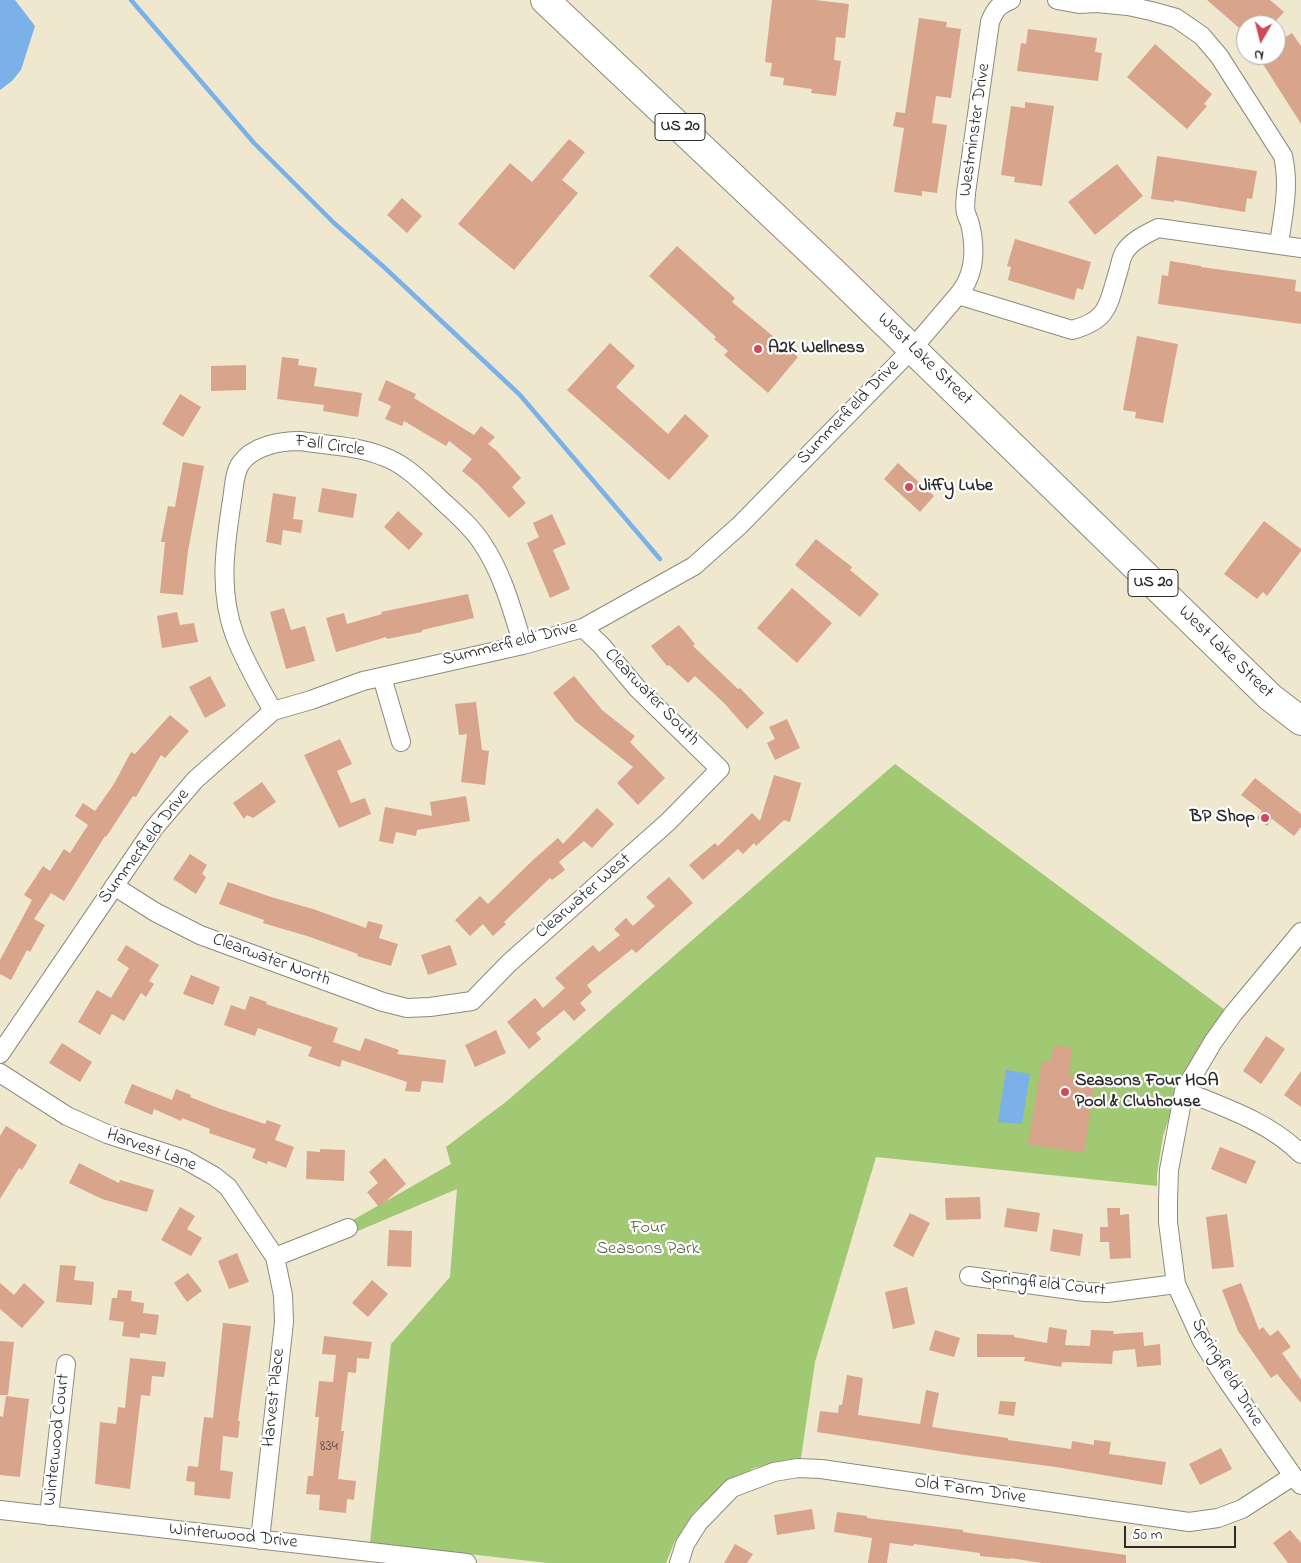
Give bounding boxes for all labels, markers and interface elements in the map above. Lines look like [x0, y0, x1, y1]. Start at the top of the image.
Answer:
north arrow [1236, 15, 1286, 65]
text: N [1253, 43, 1265, 65]
street label: Westminster Drive [956, 62, 996, 198]
road number: US 20 [655, 114, 705, 140]
street label: West Lake Street [872, 309, 976, 411]
place label: A2K Wellness [768, 338, 865, 360]
marker: A2K Wellness [752, 343, 764, 355]
street label: Summerfield Drive [793, 356, 905, 470]
street label: Fall Circle [294, 431, 366, 463]
place label: Jiffy Lube [919, 476, 993, 498]
marker: Jiffy Lube [903, 481, 915, 493]
road number: US 20 [1128, 570, 1178, 596]
street label: West Lake Street [1173, 602, 1277, 704]
street label: Summerfield Drive [440, 618, 580, 672]
street label: Clearwater South [599, 645, 703, 751]
street label: Summerfield Drive [95, 785, 195, 909]
place label: BP Shop [1190, 807, 1255, 829]
marker: BP Shop [1259, 812, 1271, 824]
street label: Clearwater West [532, 850, 636, 944]
street label: Clearwater North [209, 930, 333, 992]
place label: Seasons Four HOA Pool & Clubhouse [1075, 1071, 1218, 1114]
marker: Seasons Four HOA Pool & Clubhouse [1059, 1086, 1071, 1098]
street label: Harvest Lane [103, 1125, 199, 1177]
park label: Four Seasons Park [597, 1218, 699, 1260]
street label: Springfield Court [979, 1268, 1107, 1302]
street label: Springfield Drive [1185, 1315, 1267, 1431]
street label: Harvest Place [259, 1348, 291, 1448]
street label: Winterwood Court [40, 1373, 76, 1507]
house number: 834 [320, 1439, 338, 1457]
street label: Old Farm Drive [913, 1472, 1027, 1510]
scale bar [1126, 1516, 1238, 1548]
street label: Winterwood Drive [168, 1520, 298, 1554]
text: 50 m [1132, 1524, 1162, 1546]

